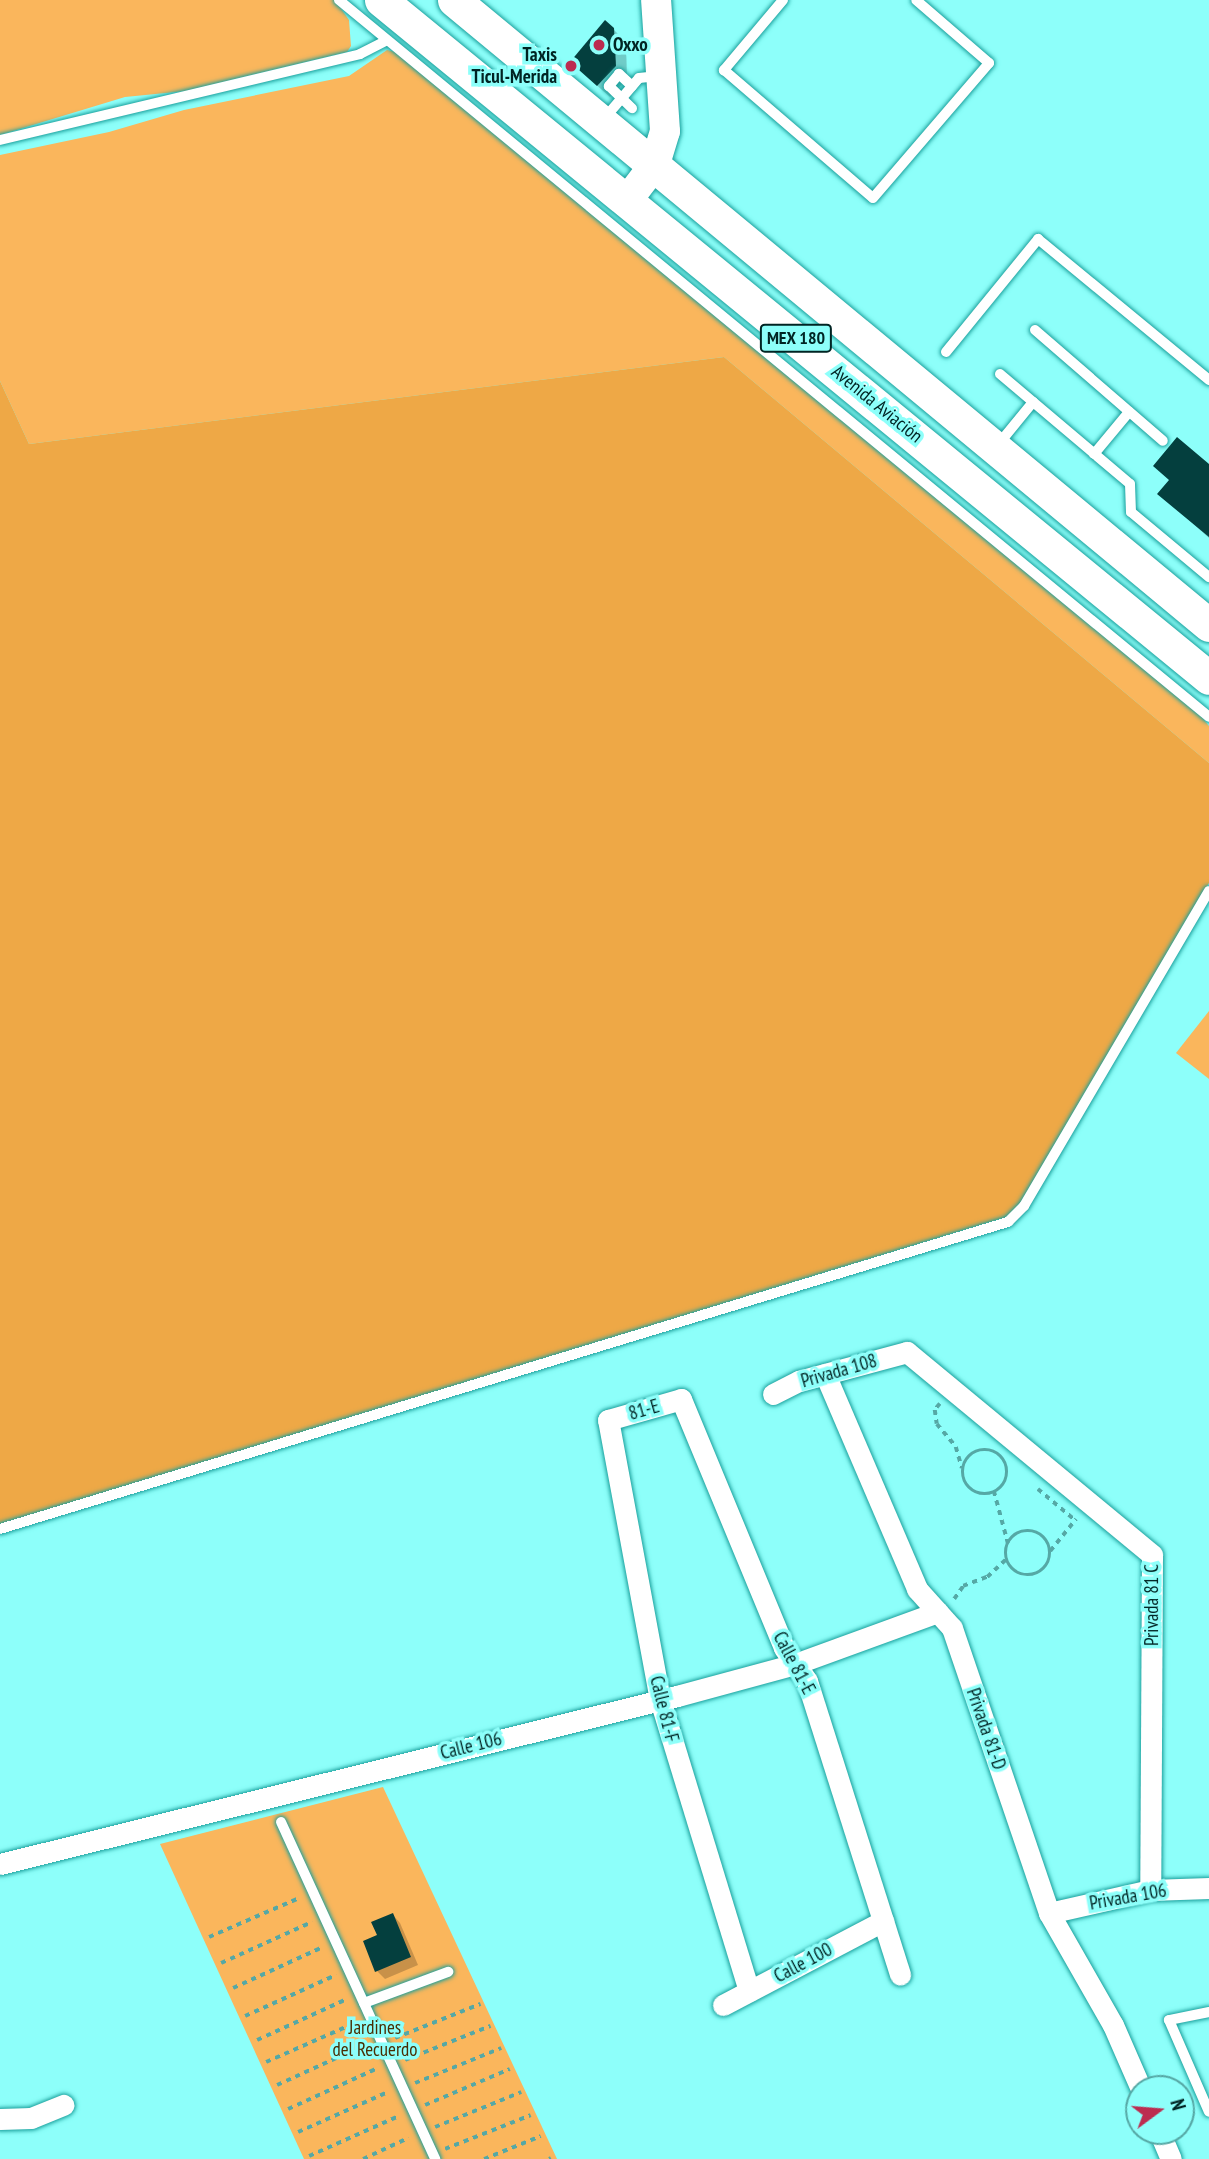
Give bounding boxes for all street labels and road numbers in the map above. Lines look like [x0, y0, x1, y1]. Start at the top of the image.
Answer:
road number: MEX 180 [759, 324, 833, 352]
street label: Avenida Aviación [827, 360, 927, 448]
street label: Privada 108 [798, 1349, 880, 1393]
street label: 81-E [626, 1395, 662, 1425]
street label: Privada 81 C [1141, 1564, 1163, 1646]
street label: Calle 81-E [768, 1628, 820, 1698]
street label: Calle 81-F [645, 1674, 683, 1744]
street label: Privada 81-D [961, 1685, 1011, 1773]
street label: Calle 106 [438, 1727, 504, 1765]
street label: Privada 106 [1088, 1879, 1168, 1915]
street label: Calle 100 [770, 1938, 836, 1988]

